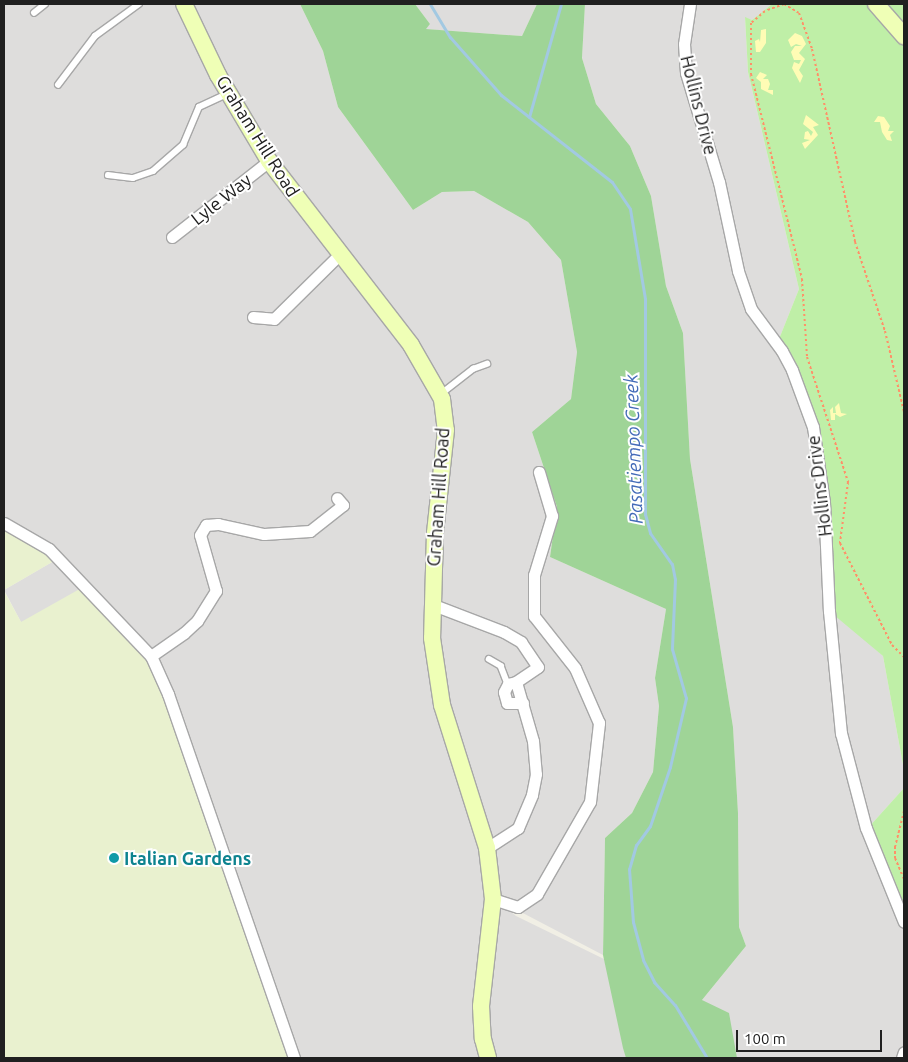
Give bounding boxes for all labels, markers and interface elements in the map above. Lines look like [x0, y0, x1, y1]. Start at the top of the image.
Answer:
street label: Hollins Drive [676, 53, 722, 157]
street label: Graham Hill Road [212, 71, 304, 201]
street label: Lyle Way [187, 169, 255, 229]
water label: Pasatiempo Creek [620, 374, 648, 524]
street label: Graham Hill Road [422, 427, 454, 567]
street label: Hollins Drive [802, 434, 836, 538]
place label: Italian Gardens [124, 847, 251, 869]
marker: Italian Gardens [108, 852, 120, 864]
scale bar [738, 1020, 884, 1052]
text: 100 m [744, 1030, 786, 1047]

